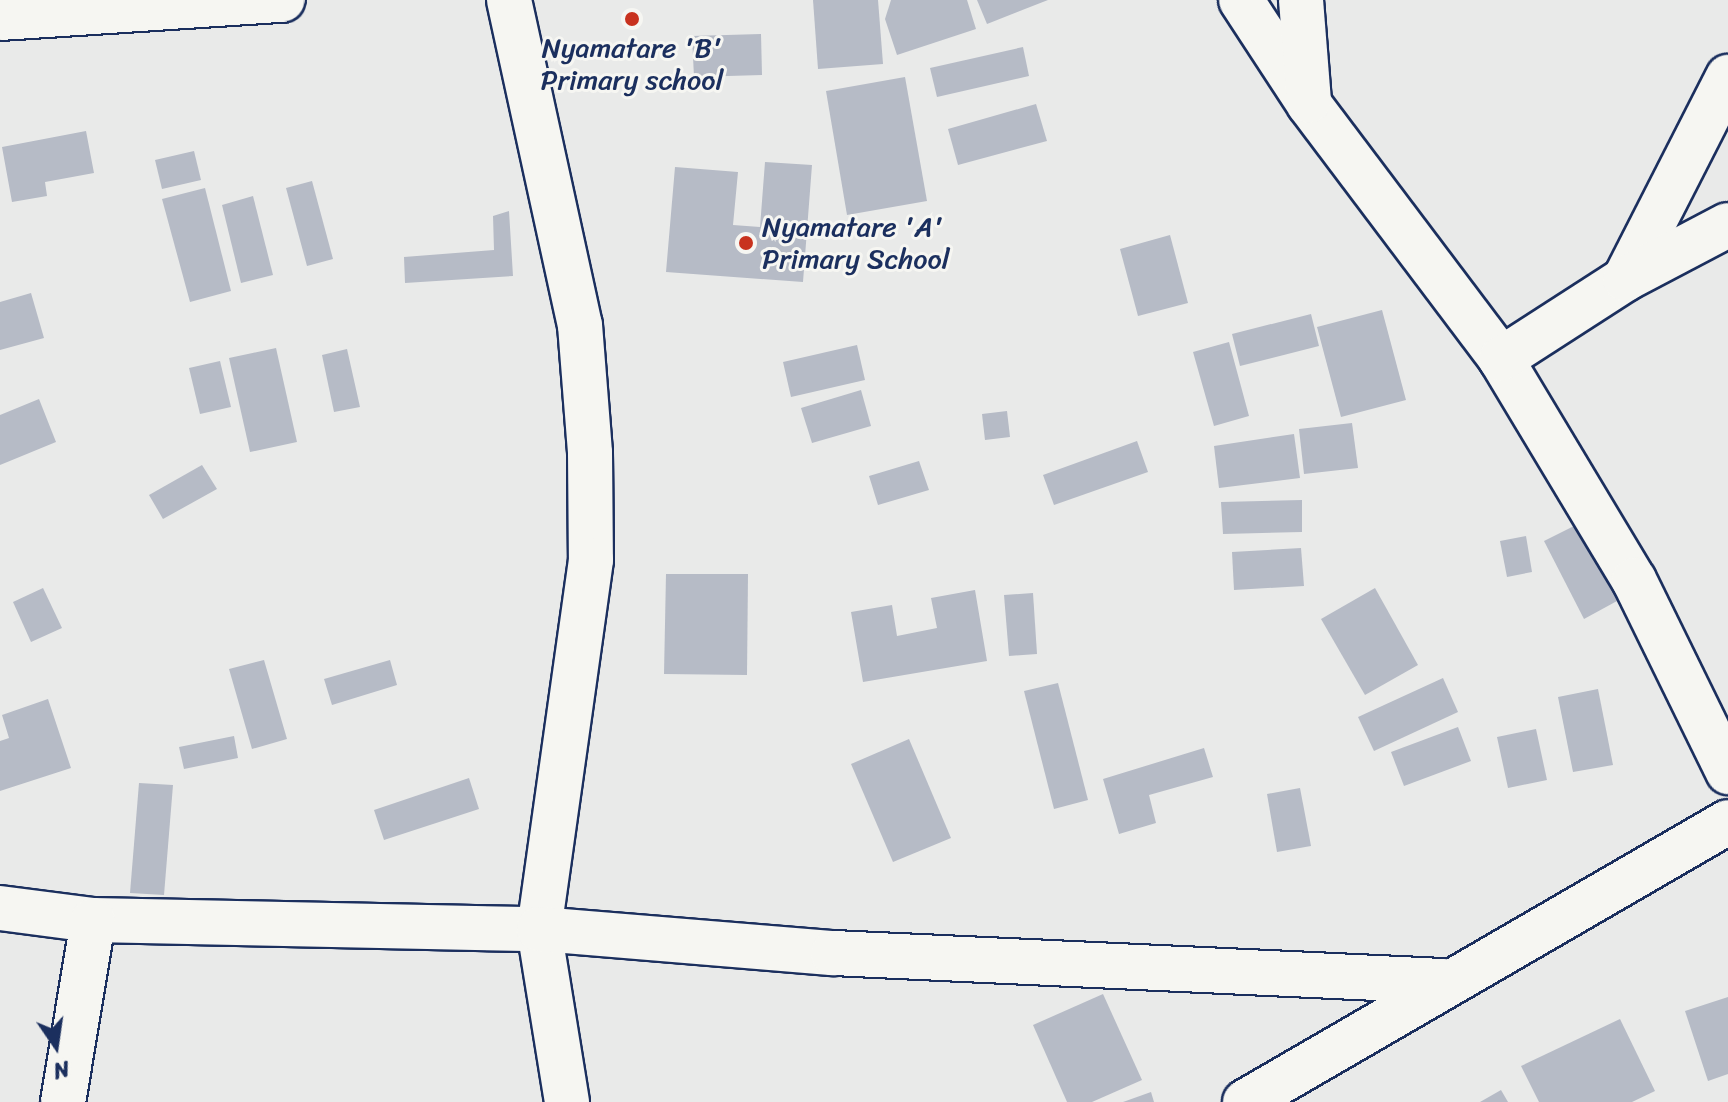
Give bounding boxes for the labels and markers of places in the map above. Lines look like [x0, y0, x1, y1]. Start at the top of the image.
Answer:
marker: Nyamatare 'B' Primary school [623, 10, 641, 28]
place label: Nyamatare 'B' Primary school [540, 31, 724, 97]
place label: Nyamatare 'A' Primary School [762, 210, 950, 276]
marker: Nyamatare 'A' Primary School [737, 234, 755, 252]

